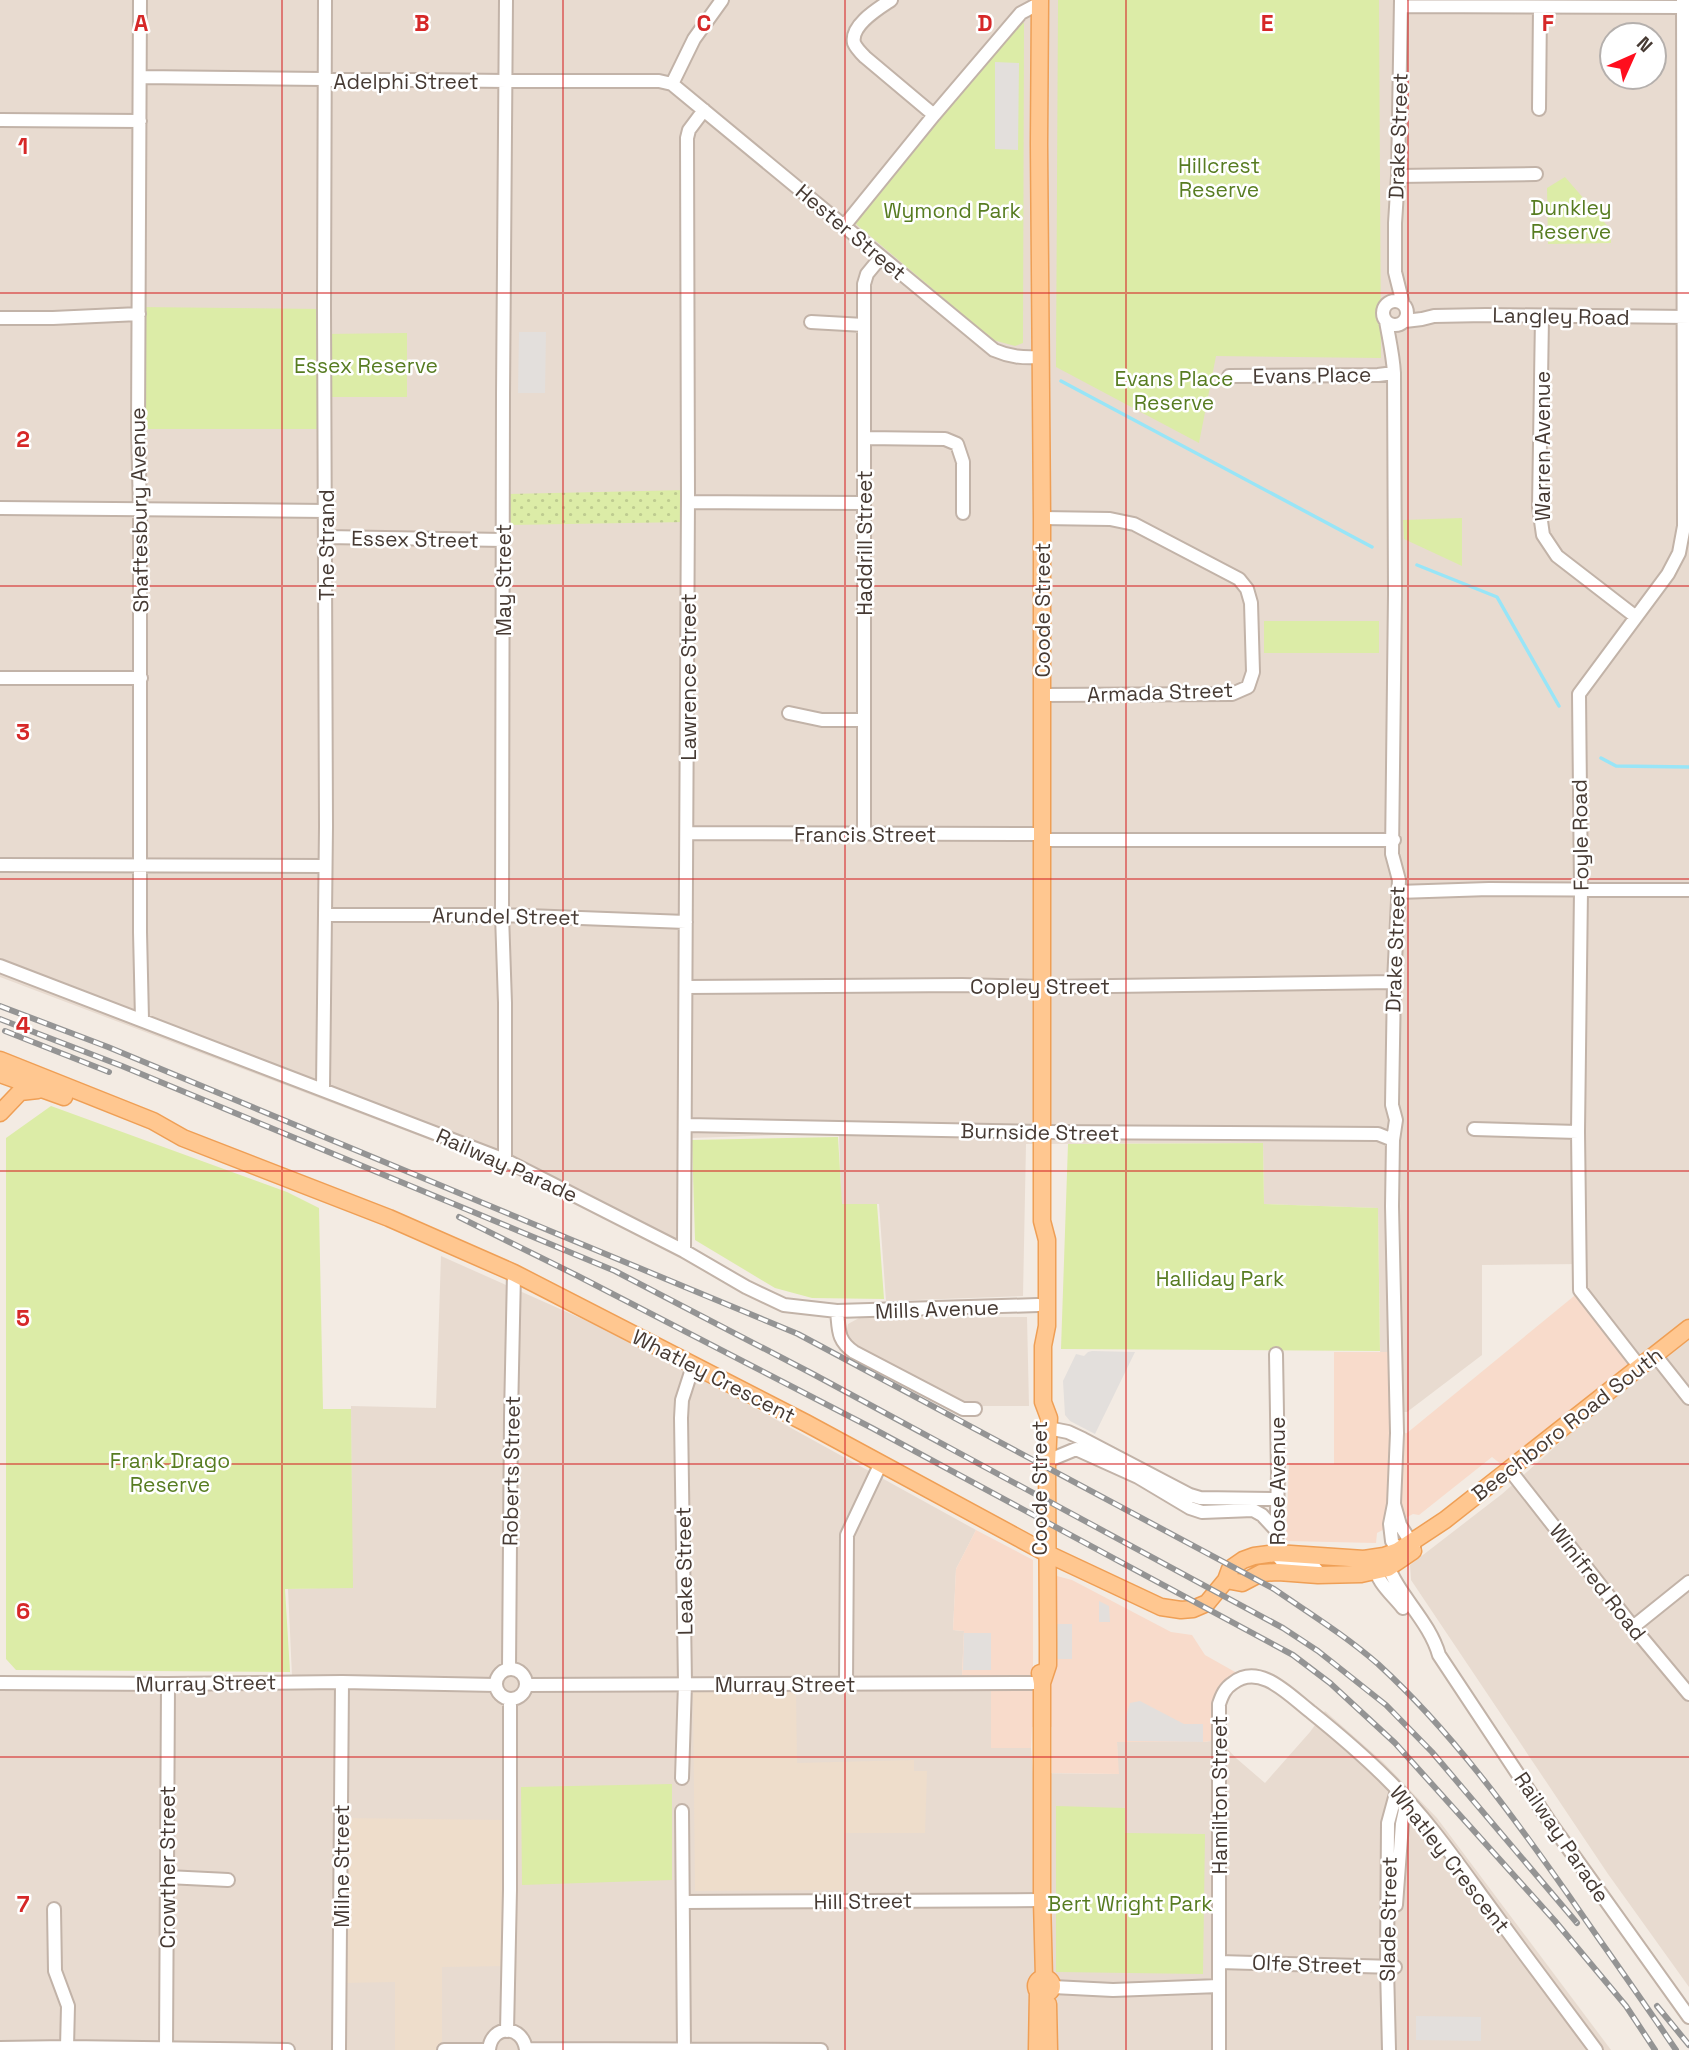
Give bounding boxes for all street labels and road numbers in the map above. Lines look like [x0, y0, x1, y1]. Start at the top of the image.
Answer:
street label: Adelphi Street [333, 68, 479, 95]
street label: Drake Street [1382, 72, 1414, 200]
street label: Hester Street [790, 178, 912, 286]
street label: Langley Road [1492, 301, 1630, 331]
street label: Evans Place [1252, 360, 1372, 390]
street label: Warren Avenue [1529, 371, 1556, 521]
street label: Shaftesbury Avenue [124, 407, 154, 613]
street label: Haddrill Street [851, 470, 878, 616]
street label: The Strand [313, 489, 340, 601]
street label: Essex Street [351, 524, 479, 554]
street label: May Street [490, 524, 517, 636]
street label: Coode Street [1029, 543, 1056, 677]
street label: Lawrence Street [675, 593, 702, 761]
street label: Armada Street [1086, 676, 1234, 708]
street label: Foyle Road [1566, 779, 1594, 891]
street label: Francis Street [794, 821, 936, 848]
street label: Drake Street [1379, 885, 1411, 1013]
street label: Arundel Street [432, 901, 580, 931]
street label: Copley Street [970, 973, 1110, 1000]
street label: Burnside Street [960, 1117, 1120, 1147]
street label: Railway Parade [432, 1122, 582, 1208]
street label: Mills Avenue [875, 1293, 999, 1325]
street label: Whatley Crescent [628, 1323, 800, 1429]
street label: Beechboro Road South [1466, 1341, 1668, 1507]
street label: Roberts Street [496, 1396, 526, 1546]
street label: Rose Avenue [1264, 1416, 1291, 1546]
street label: Coode Street [1026, 1421, 1053, 1555]
street label: Leake Street [669, 1506, 699, 1636]
street label: Winifred Road [1544, 1518, 1652, 1646]
street label: Murray Street [135, 1668, 277, 1698]
street label: Murray Street [715, 1671, 855, 1698]
street label: Hamilton Street [1206, 1716, 1233, 1874]
street label: Railway Parade [1508, 1766, 1616, 1908]
street label: Whatley Crescent [1384, 1780, 1516, 1938]
street label: Crowther Street [154, 1785, 181, 1949]
street label: Milne Street [328, 1804, 355, 1928]
street label: Slade Street [1373, 1856, 1403, 1982]
street label: Hill Street [813, 1887, 913, 1915]
street label: Olfe Street [1252, 1949, 1362, 1979]

